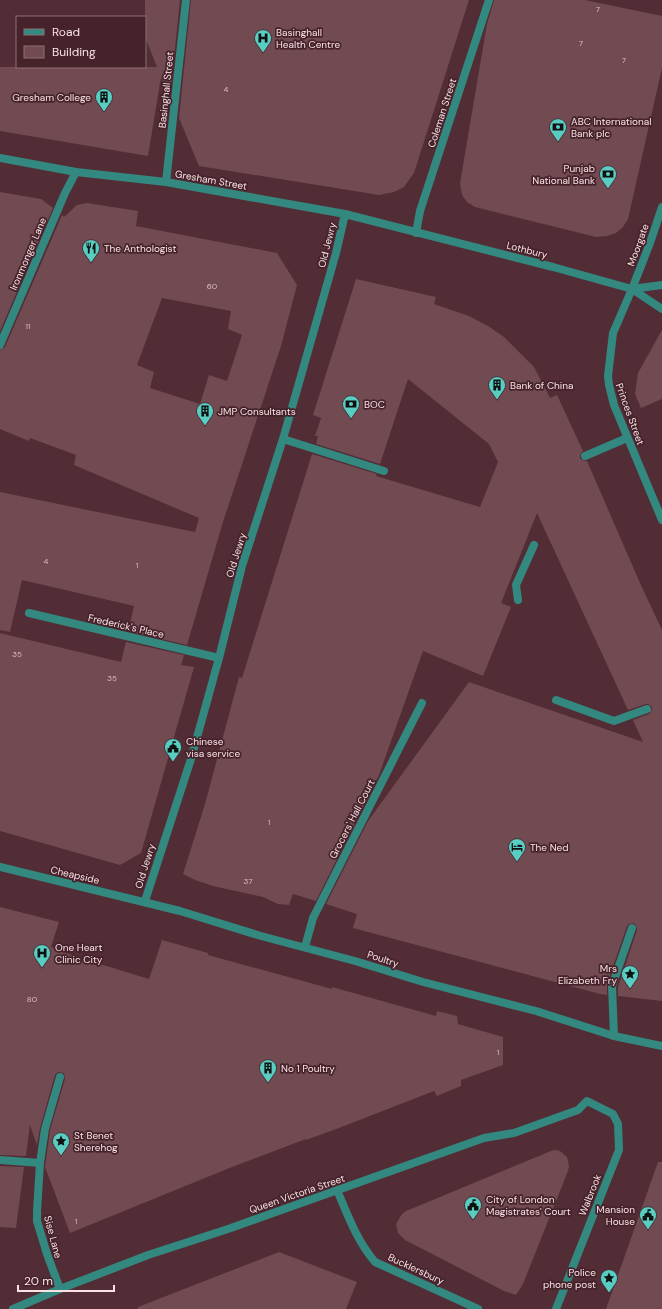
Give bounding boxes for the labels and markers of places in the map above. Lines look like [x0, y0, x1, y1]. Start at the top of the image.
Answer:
place label: Basinghall Health Centre [276, 26, 341, 51]
hospital icon: Basinghall Health Centre [253, 28, 273, 53]
building icon: Gresham College [94, 87, 114, 112]
place label: Gresham College [12, 91, 91, 104]
place label: ABC International Bank plc [571, 115, 651, 140]
bank icon: ABC International Bank plc [548, 117, 568, 142]
place label: Punjab National Bank [532, 162, 595, 187]
bank icon: Punjab National Bank [598, 164, 618, 189]
restaurant icon: The Anthologist [81, 238, 101, 263]
place label: The Anthologist [104, 242, 176, 255]
building icon: Bank of China [487, 375, 507, 400]
place label: Bank of China [510, 379, 573, 392]
bank icon: BOC [341, 394, 361, 419]
place label: BOC [364, 398, 385, 411]
building icon: JMP Consultants [195, 401, 215, 426]
place label: JMP Consultants [218, 405, 296, 418]
place label: Chinese visa service [186, 735, 241, 760]
public building icon: Chinese visa service [163, 737, 183, 762]
hotel icon: The Ned [507, 837, 527, 862]
place label: The Ned [530, 841, 569, 854]
place label: One Heart Clinic City [55, 941, 103, 966]
hospital icon: One Heart Clinic City [32, 943, 52, 968]
place label: Mrs Elizabeth Fry [558, 962, 617, 987]
place icon: Mrs Elizabeth Fry [620, 964, 640, 989]
building icon: No 1 Poultry [258, 1058, 278, 1083]
place label: No 1 Poultry [281, 1062, 335, 1075]
place label: St Benet Sherehog [74, 1129, 118, 1154]
place icon: St Benet Sherehog [51, 1131, 71, 1156]
place label: City of London Magistrates' Court [486, 1193, 571, 1218]
public building icon: City of London Magistrates' Court [463, 1195, 483, 1220]
place label: Mansion House [596, 1203, 635, 1228]
public building icon: Mansion House [638, 1205, 658, 1230]
place label: Police phone post [543, 1266, 596, 1291]
place icon: Police phone post [599, 1268, 619, 1293]

